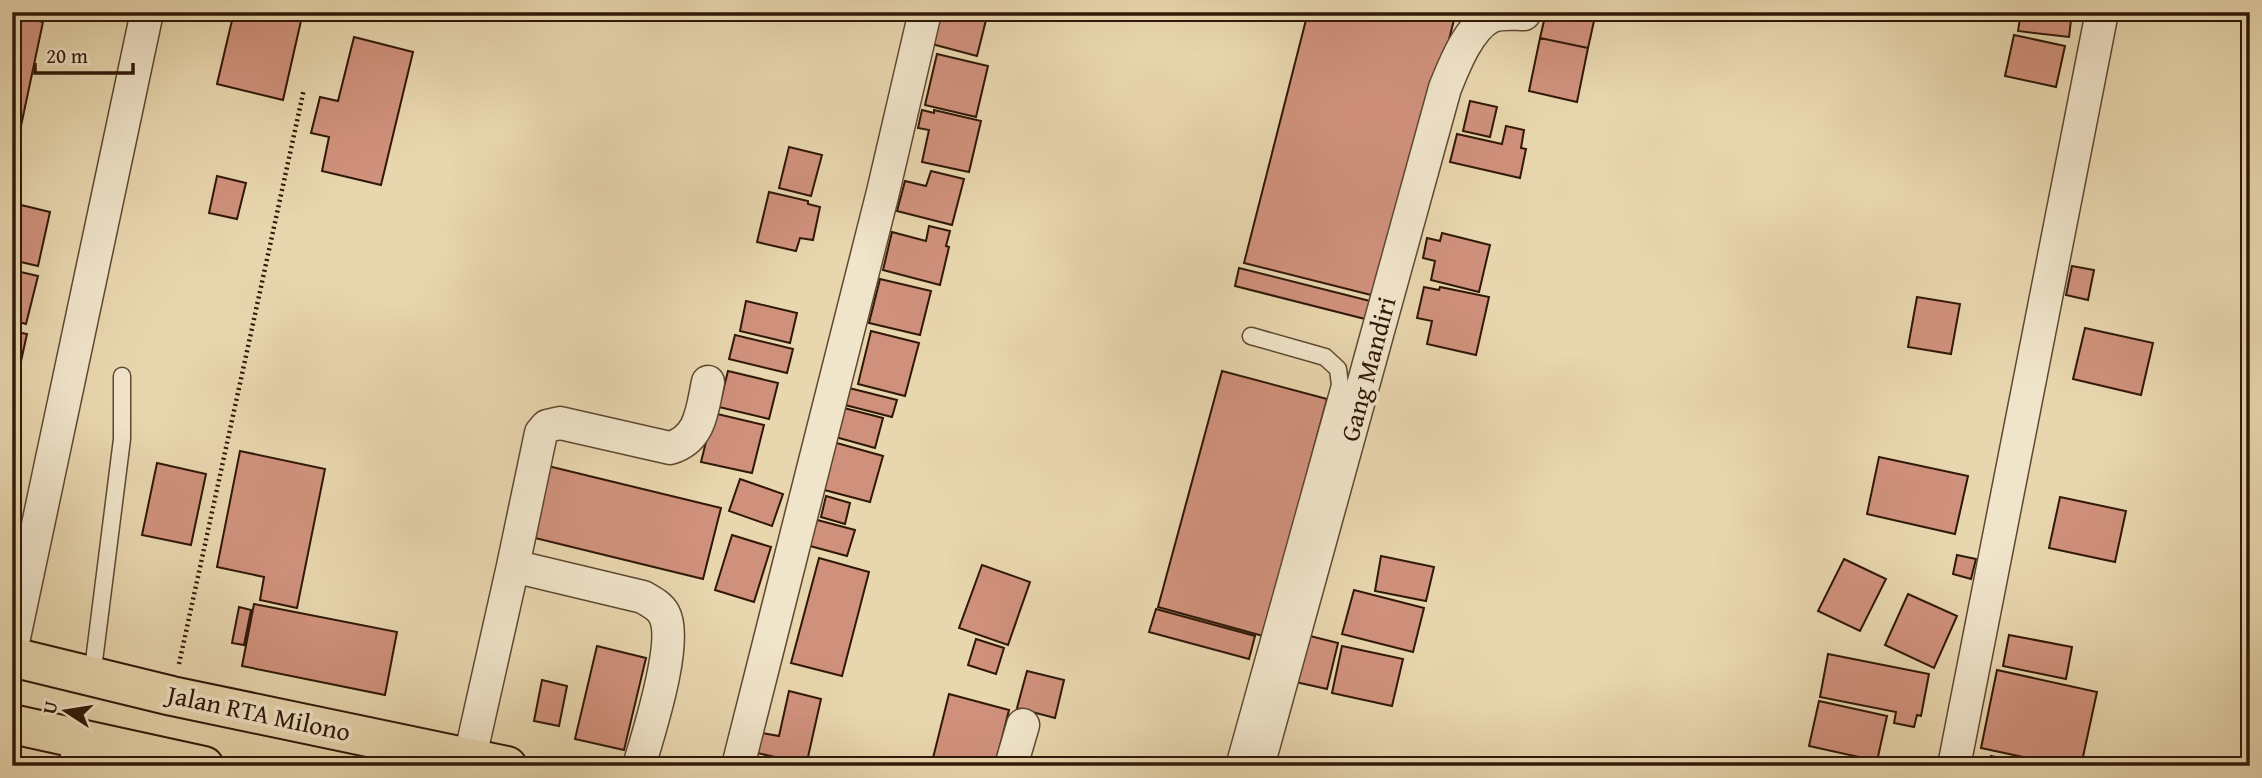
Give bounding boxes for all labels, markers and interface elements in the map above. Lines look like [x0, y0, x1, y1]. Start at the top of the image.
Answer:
scale bar [35, 32, 133, 76]
text: 20 m [46, 40, 88, 71]
street label: Gang Mandiri [1329, 292, 1406, 446]
street label: Jalan RTA Milono [161, 673, 354, 751]
north arrow [32, 676, 102, 746]
text: U [34, 698, 64, 717]

